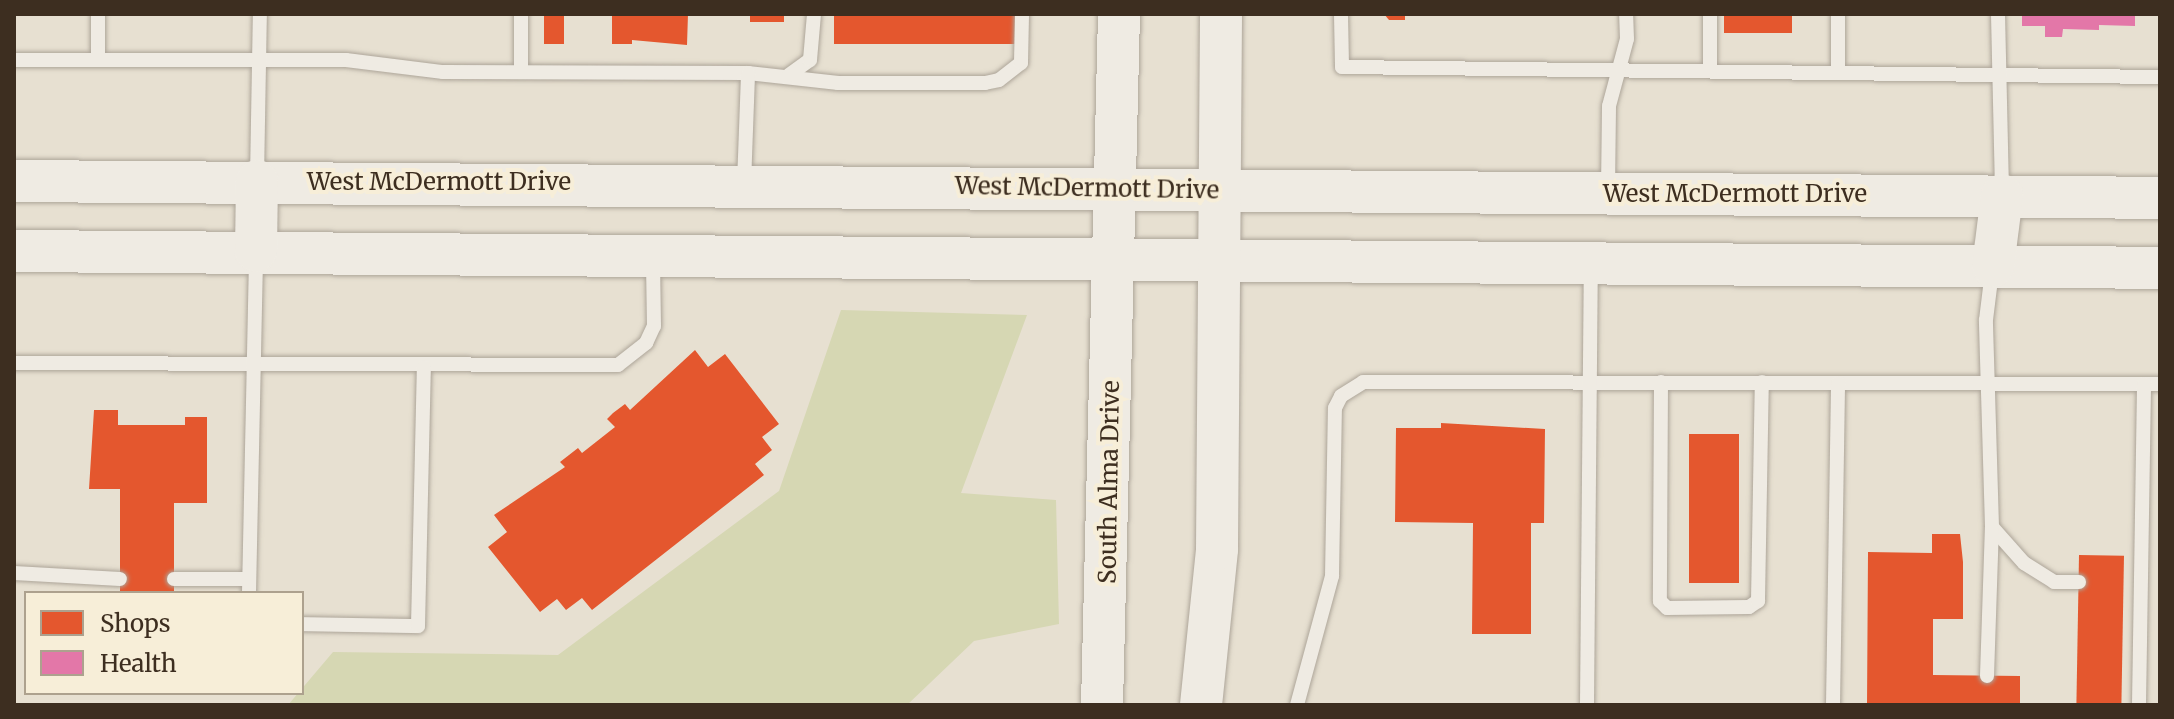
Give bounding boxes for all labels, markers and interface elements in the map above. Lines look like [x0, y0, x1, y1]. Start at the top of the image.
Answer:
street label: West McDermott Drive [307, 168, 571, 196]
street label: West McDermott Drive [955, 171, 1219, 205]
street label: West McDermott Drive [1603, 180, 1867, 208]
street label: South Alma Drive [1093, 380, 1125, 584]
legend [24, 591, 304, 695]
text: Shops [100, 608, 171, 639]
text: Health [100, 648, 177, 679]

